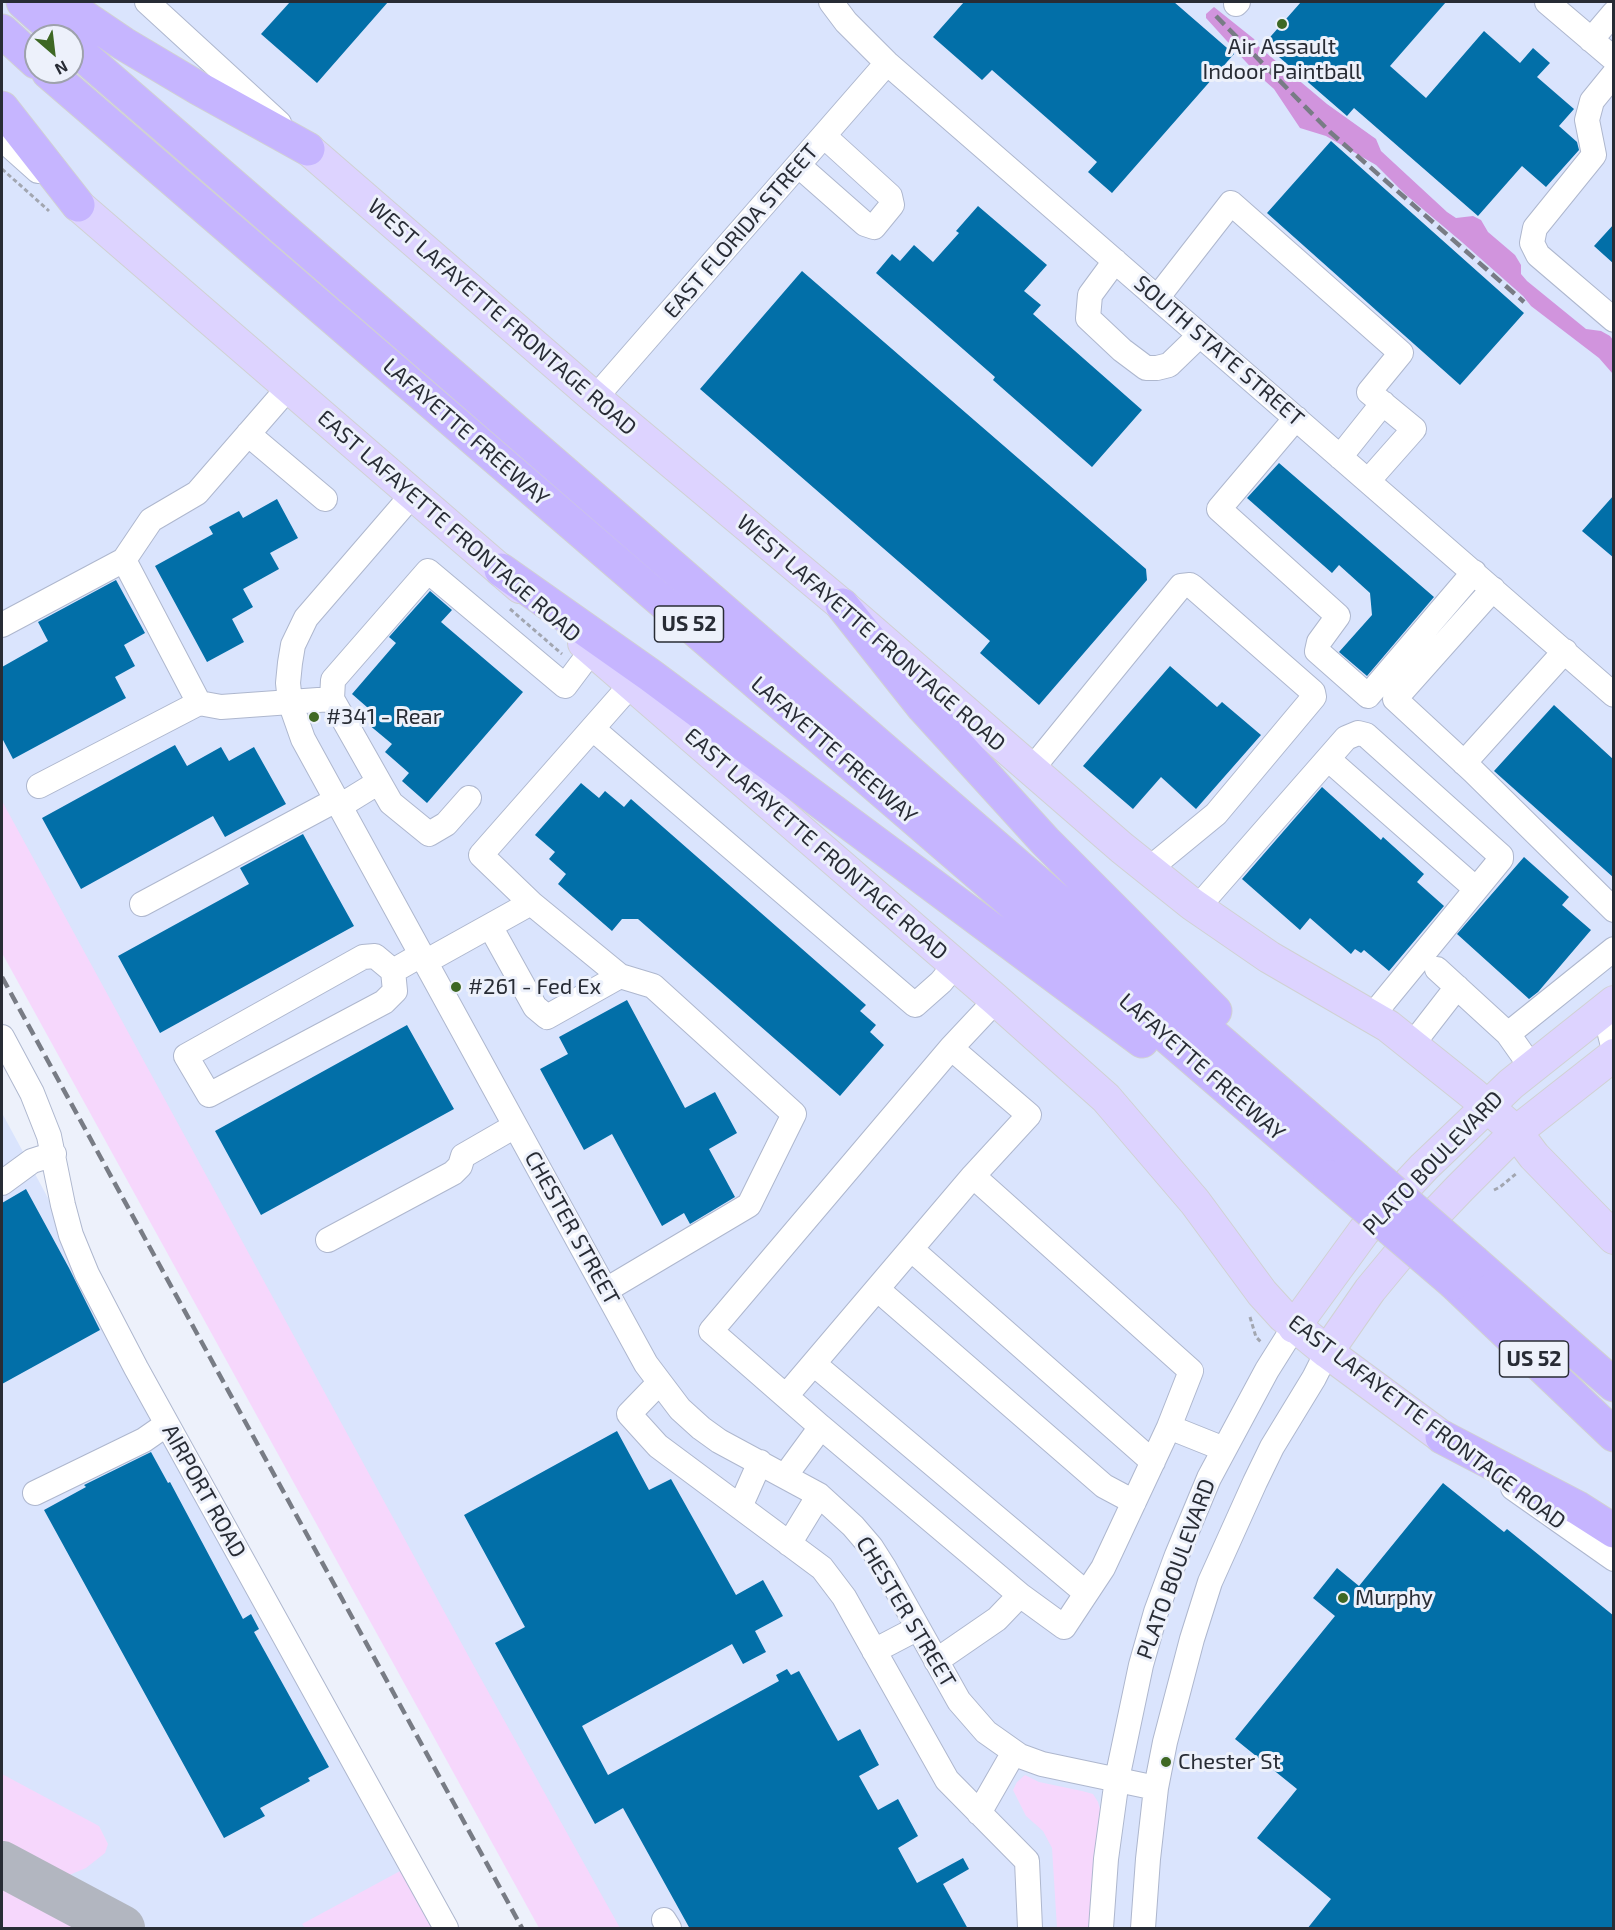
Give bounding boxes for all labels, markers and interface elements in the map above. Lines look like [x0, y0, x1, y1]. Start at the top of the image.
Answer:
marker: Air Assault Indoor Paintball [1275, 17, 1289, 31]
north arrow [24, 24, 84, 84]
place label: Air Assault Indoor Paintball [1202, 34, 1362, 86]
text: N [52, 57, 71, 80]
street label: EAST FLORIDA STREET [658, 139, 824, 323]
street label: WEST LAFAYETTE FRONTAGE ROAD [362, 193, 642, 441]
street label: SOUTH STATE STREET [1129, 270, 1309, 432]
street label: LAFAYETTE FREEWAY [378, 353, 554, 511]
street label: EAST LAFAYETTE FRONTAGE ROAD [312, 404, 586, 648]
street label: WEST LAFAYETTE FRONTAGE ROAD [731, 509, 1011, 757]
road number: US 52 [654, 606, 724, 642]
street label: LAFAYETTE FREEWAY [746, 671, 922, 829]
place label: #341 - Rear [326, 704, 441, 730]
marker: #341 - Rear [307, 710, 321, 724]
street label: EAST LAFAYETTE FRONTAGE ROAD [679, 722, 953, 966]
place label: #261 - Fed Ex [468, 974, 601, 1000]
marker: #261 - Fed Ex [449, 980, 463, 994]
street label: LAFAYETTE FREEWAY [1114, 988, 1290, 1146]
street label: PLATO BOULEVARD [1358, 1086, 1508, 1240]
street label: CHESTER STREET [519, 1147, 625, 1309]
street label: EAST LAFAYETTE FRONTAGE ROAD [1283, 1309, 1571, 1535]
road number: US 52 [1500, 1341, 1568, 1377]
street label: AIRPORT ROAD [157, 1420, 251, 1562]
street label: PLATO BOULEVARD [1131, 1475, 1221, 1663]
street label: CHESTER STREET [850, 1532, 962, 1692]
place label: Murphy [1355, 1585, 1433, 1611]
marker: Murphy [1336, 1591, 1350, 1605]
place label: Chester St [1178, 1749, 1281, 1775]
marker: Chester St [1159, 1755, 1173, 1769]

